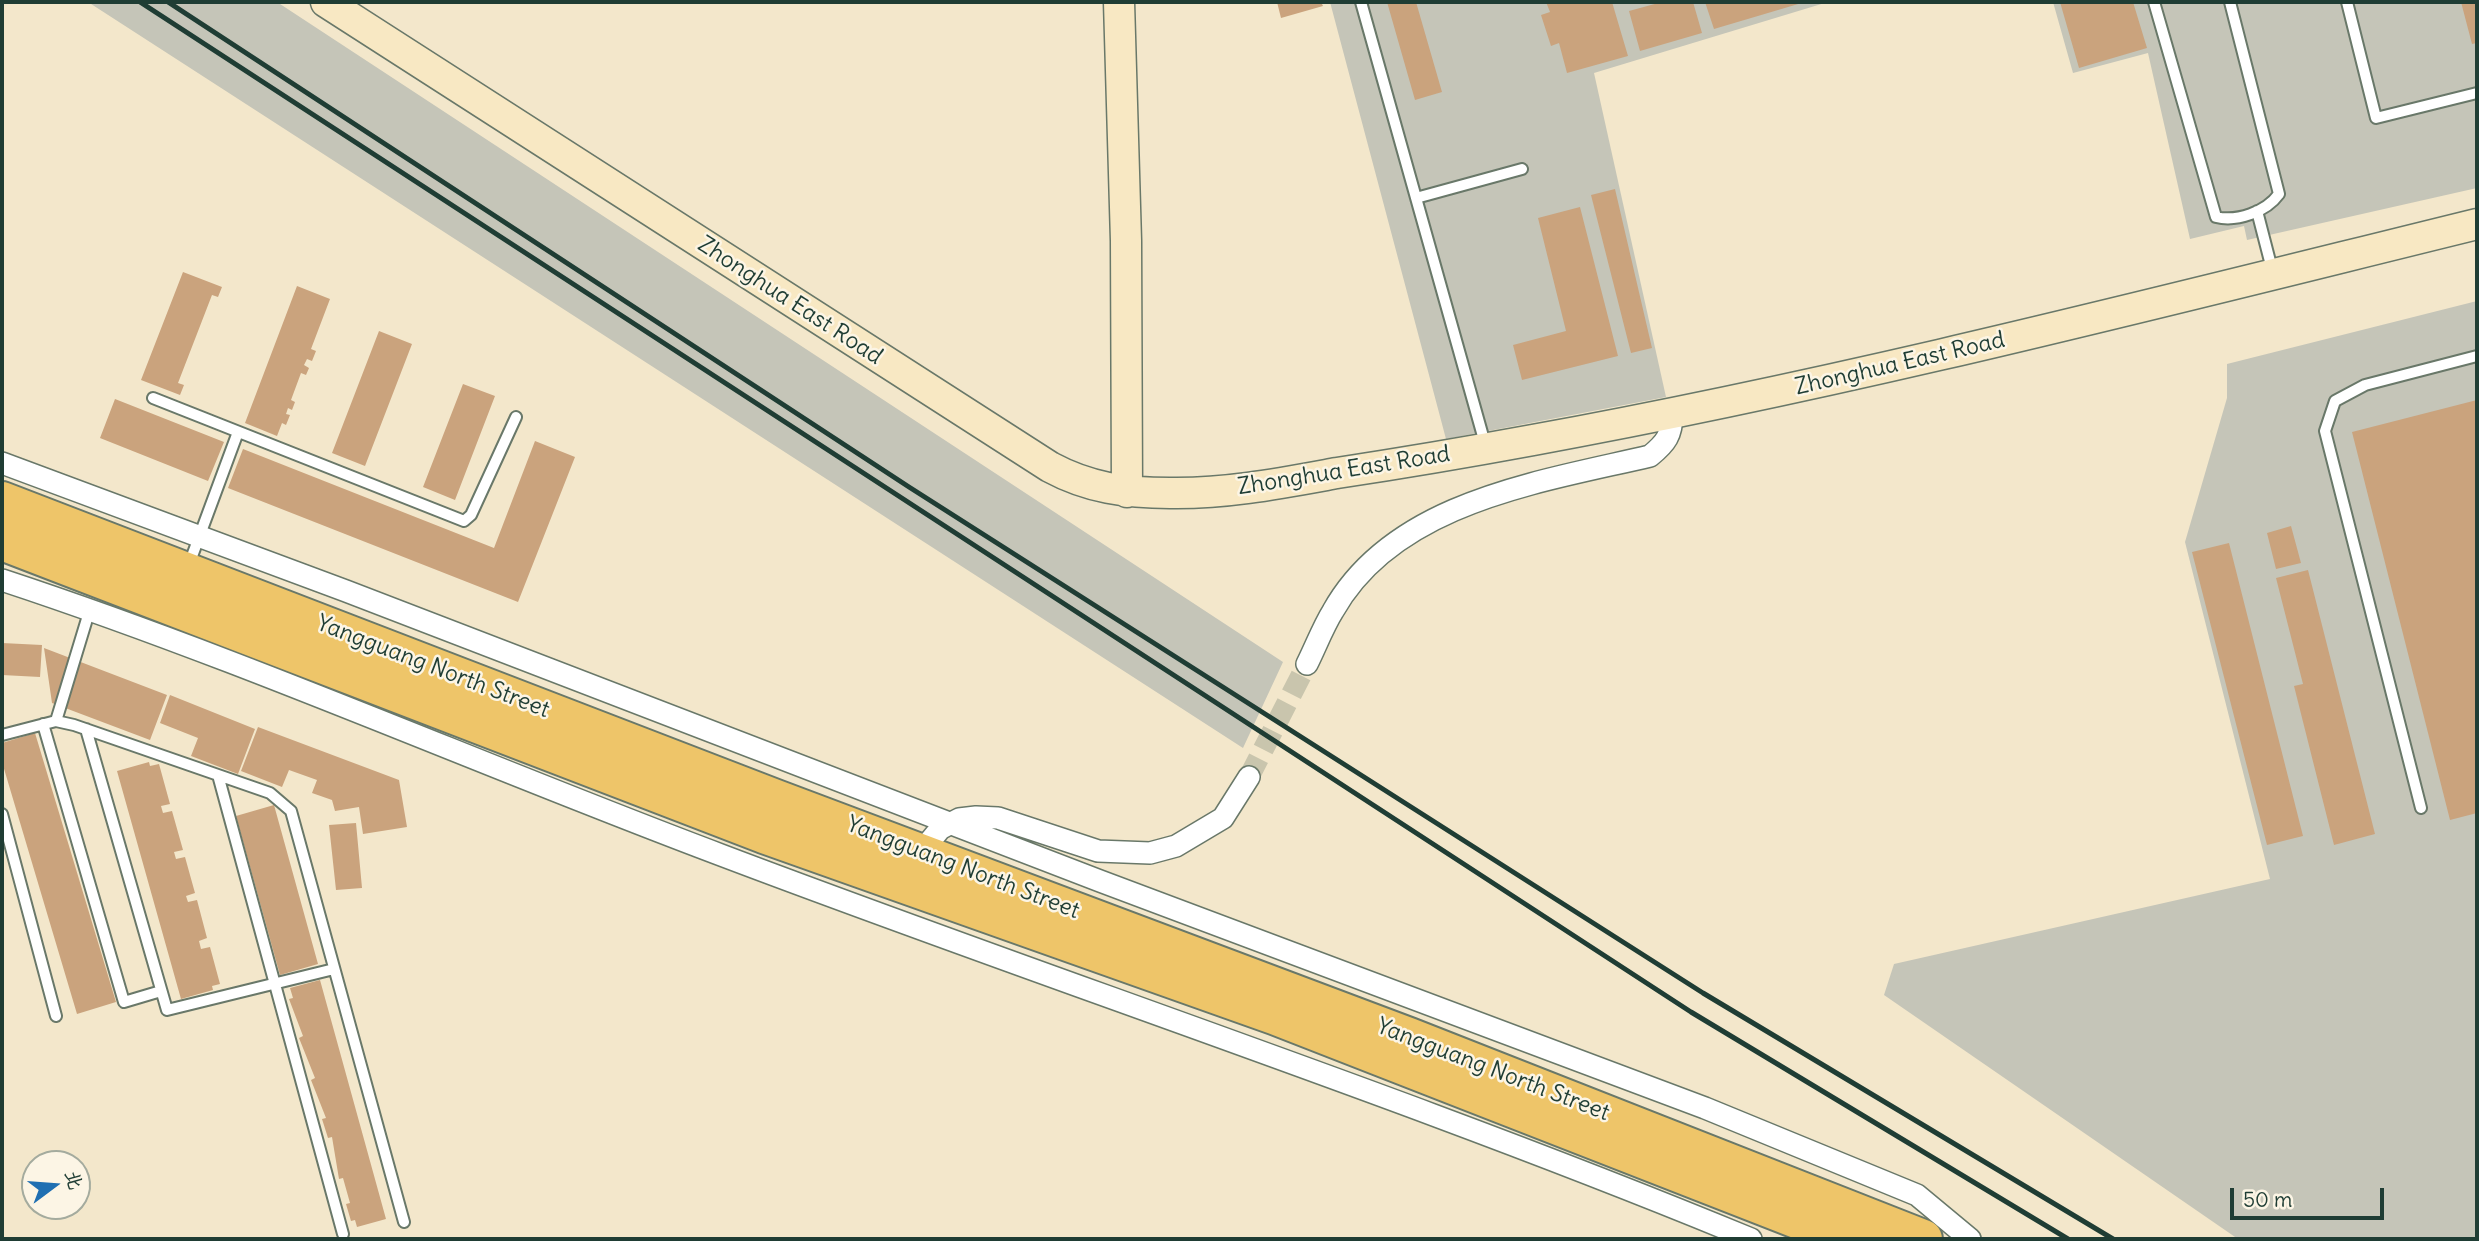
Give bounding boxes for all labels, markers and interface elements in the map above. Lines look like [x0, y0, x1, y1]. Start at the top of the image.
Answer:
street label: Zhonghua East Road [693, 231, 887, 371]
street label: Zhonghua East Road [1792, 326, 2008, 402]
street label: Zhonghua East Road [1236, 441, 1452, 501]
street label: Yangguang North Street [313, 610, 553, 724]
street label: Yangguang North Street [843, 811, 1083, 925]
street label: Yangguang North Street [1373, 1013, 1613, 1127]
north arrow [21, 1150, 91, 1220]
text: 北 [60, 1167, 88, 1192]
scale bar [2234, 1174, 2388, 1218]
text: 50 m [2243, 1186, 2292, 1213]

